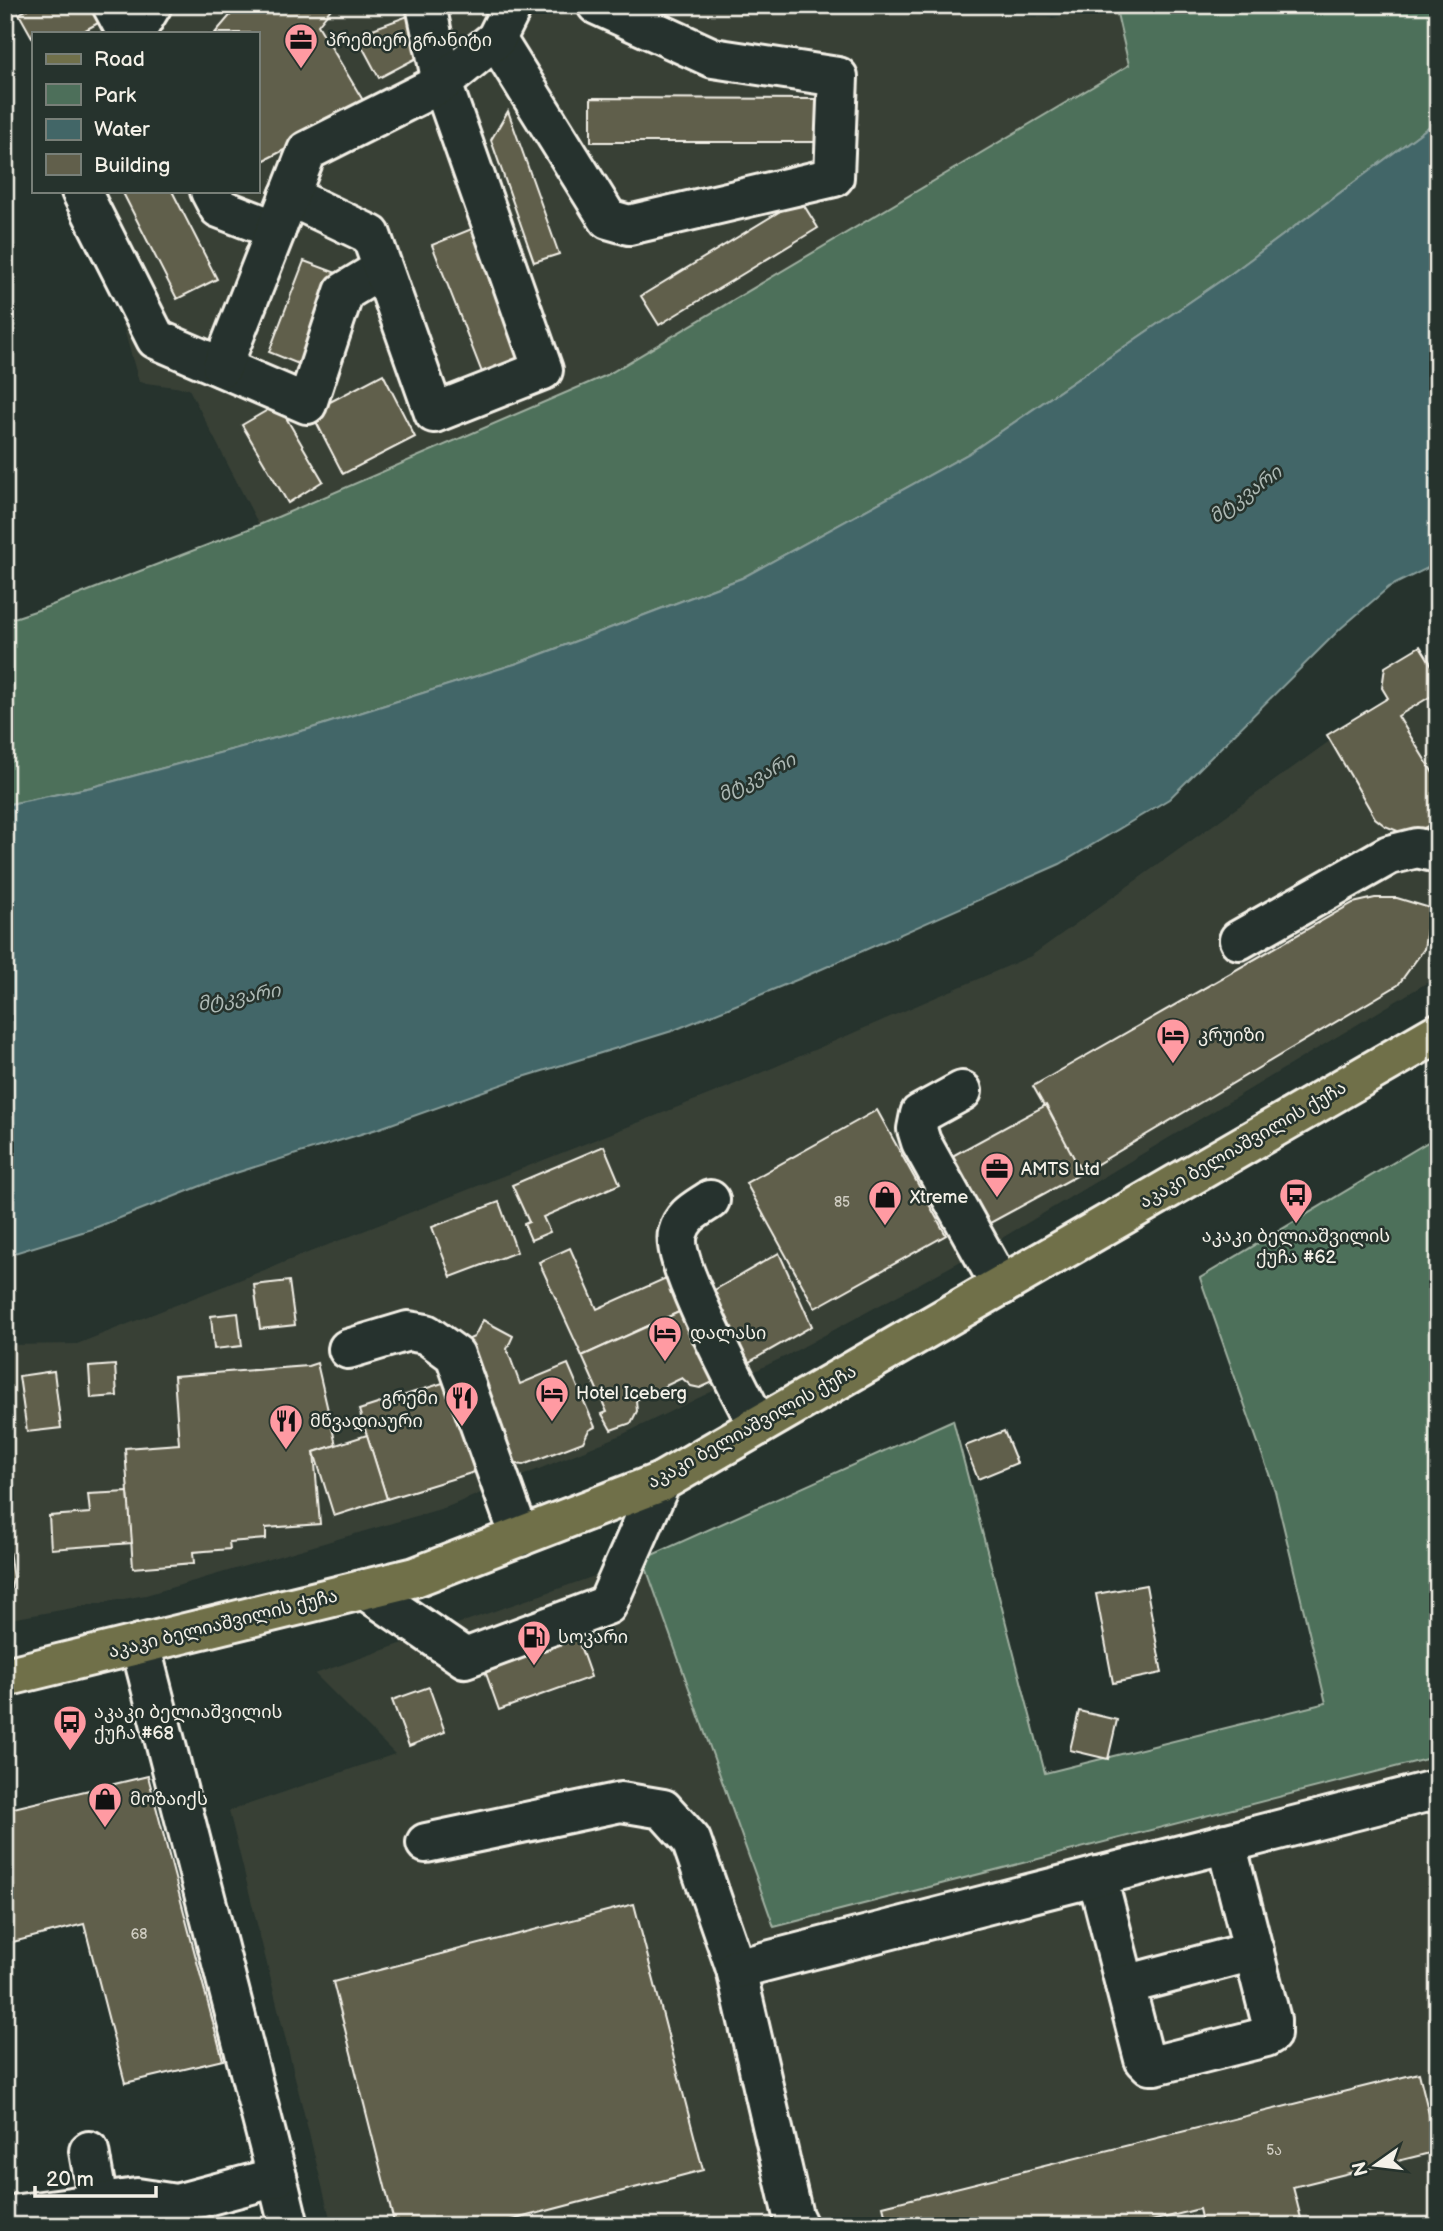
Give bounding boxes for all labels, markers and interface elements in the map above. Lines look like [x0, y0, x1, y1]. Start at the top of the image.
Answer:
office icon: პრემიერ გრანიტი [282, 21, 320, 70]
place label: პრემიერ გრანიტი [326, 30, 492, 51]
legend [32, 32, 259, 192]
text: Road [94, 47, 145, 72]
text: Park [94, 83, 137, 108]
text: Water [94, 117, 150, 142]
text: Building [94, 153, 170, 178]
water label: მტკვარი [1205, 460, 1288, 529]
water label: მტკვარი [714, 748, 801, 807]
water label: მტკვარი [196, 979, 283, 1017]
hotel icon: კრუიზი [1154, 1016, 1192, 1065]
place label: კრუიზი [1198, 1025, 1265, 1046]
street label: აკაკი ბელიაშვილის ქუჩა [1136, 1077, 1350, 1213]
office icon: AMTS Ltd [978, 1150, 1016, 1199]
place label: AMTS Ltd [1021, 1159, 1100, 1180]
bus stop icon: აკაკი ბელიაშვილის ქუჩა #62 [1277, 1176, 1315, 1225]
shop icon: Xtreme [866, 1178, 904, 1227]
place label: Xtreme [909, 1187, 968, 1208]
house number: 85 [834, 1194, 850, 1211]
place label: აკაკი ბელიაშვილის ქუჩა #62 [1202, 1226, 1390, 1268]
hotel icon: დალასი [646, 1314, 684, 1363]
place label: დალასი [690, 1323, 766, 1344]
street label: აკაკი ბელიაშვილის ქუჩა [644, 1361, 860, 1493]
hotel icon: Hotel Iceberg [533, 1374, 571, 1423]
restaurant icon: გრემი [443, 1379, 481, 1428]
place label: Hotel Iceberg [576, 1383, 687, 1404]
place label: გრემი [382, 1388, 438, 1409]
restaurant icon: მწვადიაური [267, 1402, 305, 1451]
place label: მწვადიაური [310, 1411, 423, 1432]
street label: აკაკი ბელიაშვილის ქუჩა [106, 1585, 340, 1663]
fuel station icon: სოკარი [515, 1618, 553, 1667]
place label: სოკარი [558, 1627, 628, 1648]
place label: აკაკი ბელიაშვილის ქუჩა #68 [94, 1702, 282, 1744]
bus stop icon: აკაკი ბელიაშვილის ქუჩა #68 [51, 1703, 89, 1752]
shop icon: მოზაიქს [86, 1780, 124, 1829]
place label: მოზაიქს [130, 1789, 208, 1810]
house number: 68 [131, 1926, 147, 1943]
north arrow [1342, 2130, 1412, 2200]
house number: 5ა [1266, 2142, 1282, 2159]
scale bar [35, 2154, 156, 2198]
text: N [1348, 2159, 1374, 2178]
text: 20 m [46, 2167, 94, 2192]

